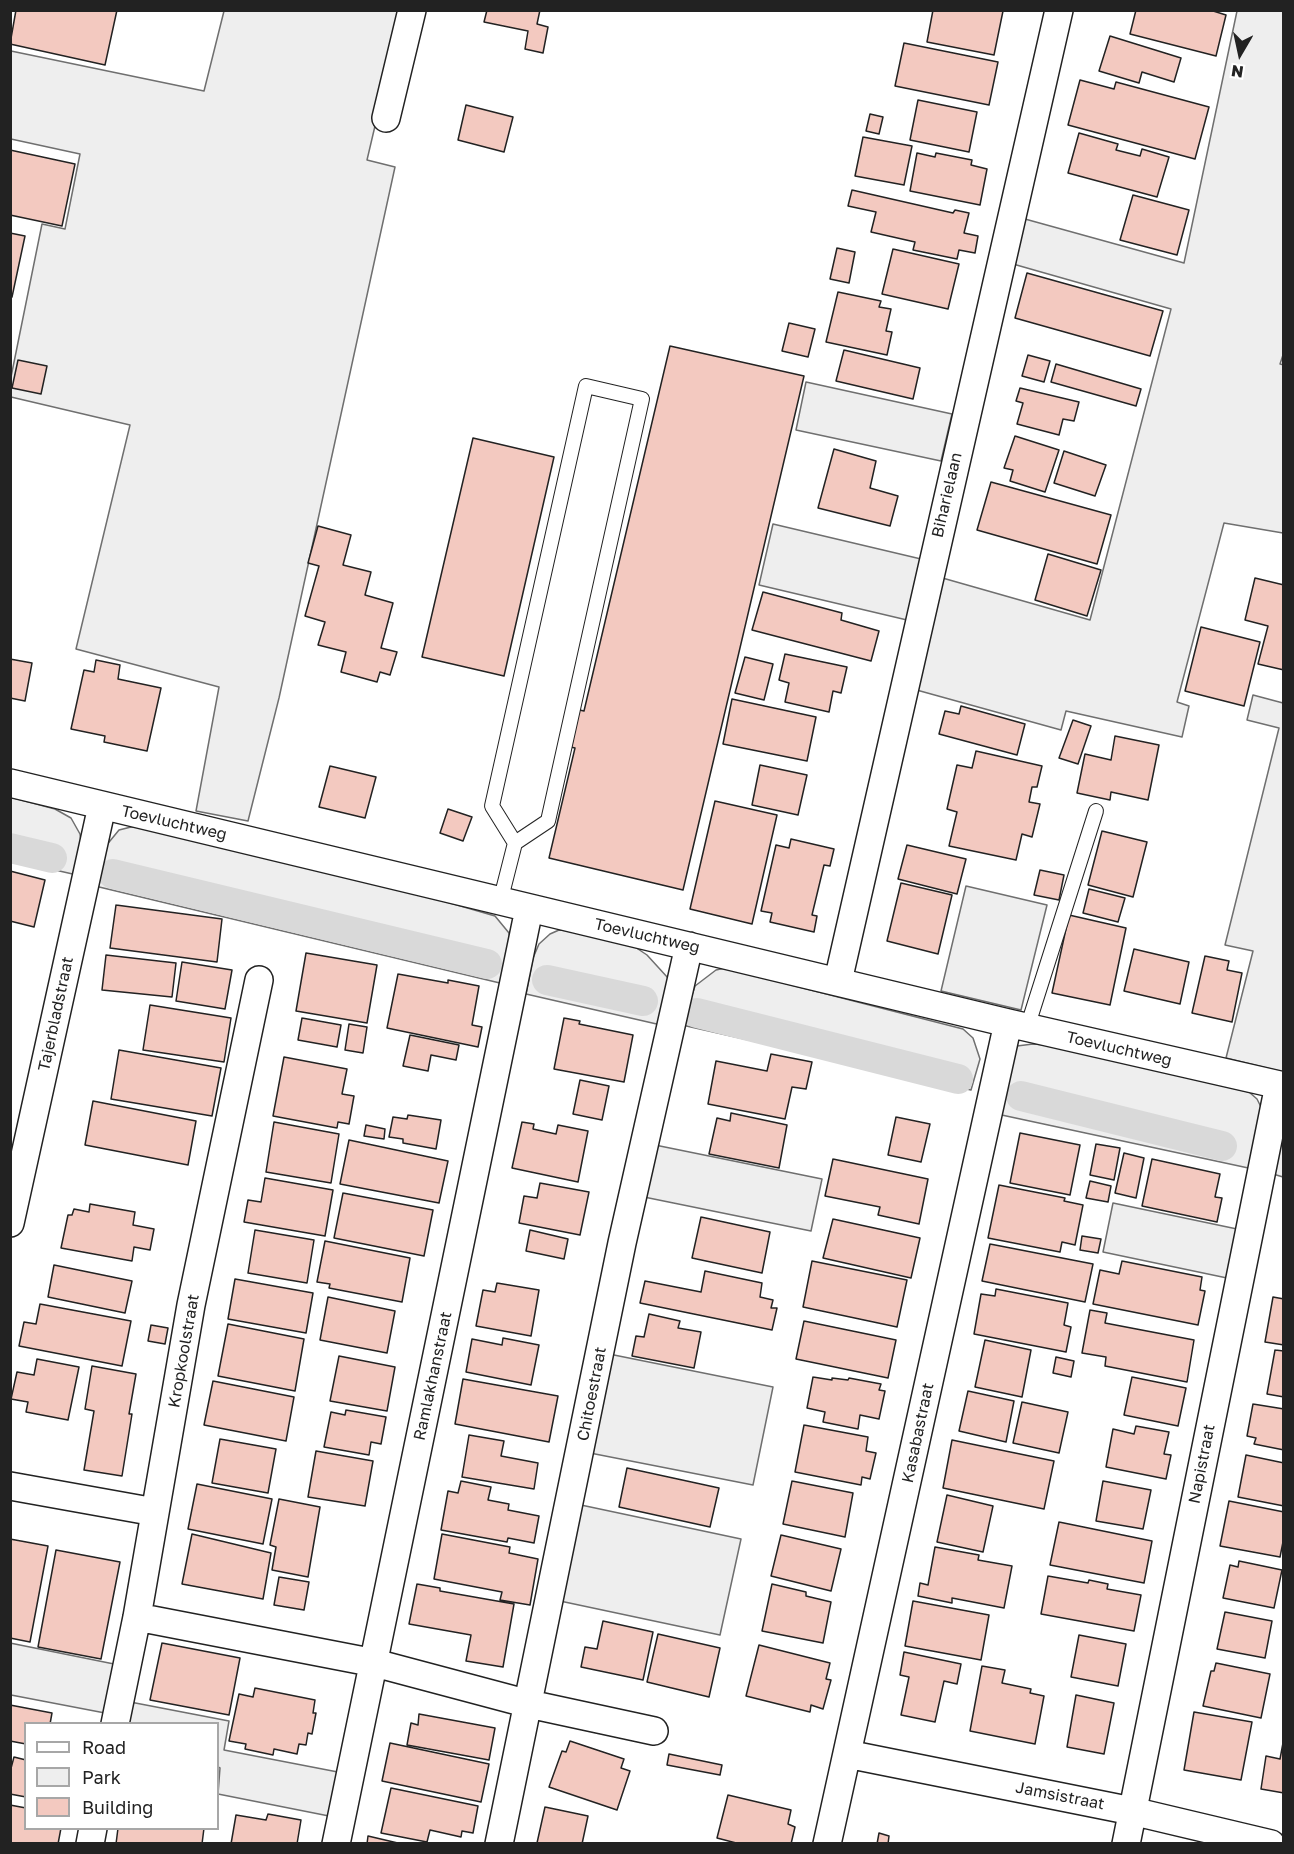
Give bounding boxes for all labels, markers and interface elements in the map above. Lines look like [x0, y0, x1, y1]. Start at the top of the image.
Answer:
north arrow [1210, 24, 1270, 84]
text: N [1230, 61, 1245, 83]
street label: Biharielaan [928, 451, 966, 539]
street label: Toevluchtweg [119, 802, 229, 844]
street label: Toevluchtweg [592, 915, 702, 957]
street label: Tajerbladstraat [35, 955, 77, 1073]
street label: Toevluchtweg [1064, 1028, 1174, 1070]
street label: Kropkoolstraat [165, 1293, 203, 1409]
street label: Ramlakhanstraat [410, 1310, 456, 1442]
street label: Chitoestraat [573, 1345, 611, 1443]
street label: Kasabastraat [898, 1381, 938, 1485]
street label: Napistraat [1185, 1423, 1219, 1505]
legend [24, 1722, 219, 1830]
text: Road [82, 1736, 126, 1758]
text: Park [82, 1766, 121, 1788]
street label: Jamsistraat [1014, 1778, 1106, 1814]
text: Building [82, 1796, 153, 1818]

